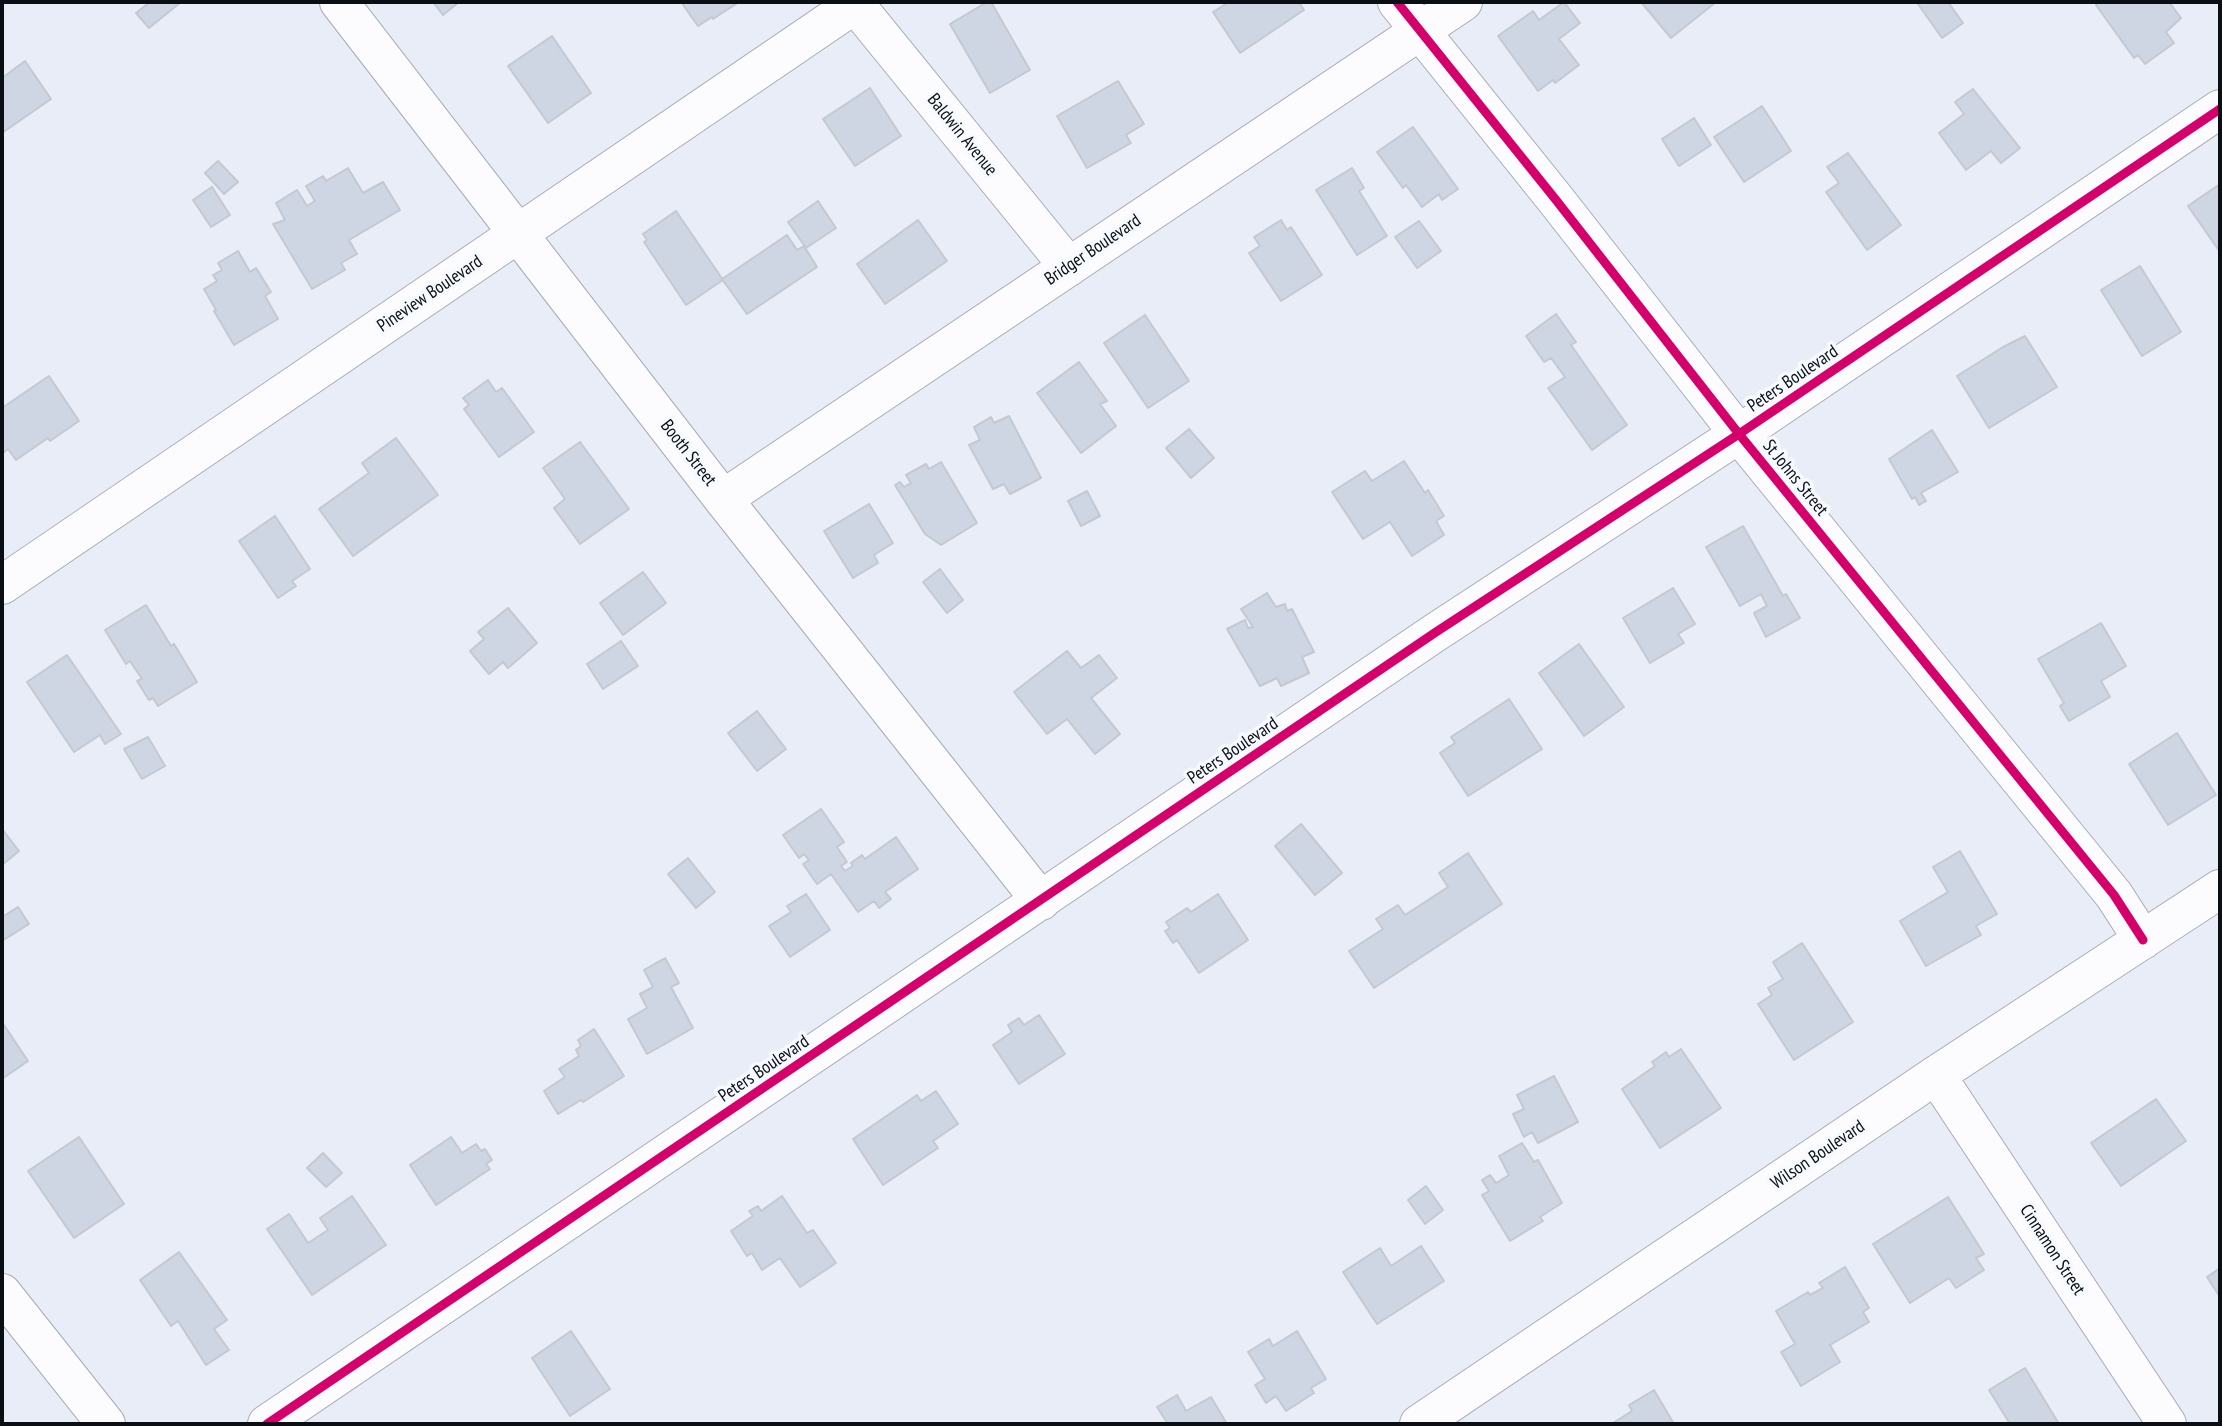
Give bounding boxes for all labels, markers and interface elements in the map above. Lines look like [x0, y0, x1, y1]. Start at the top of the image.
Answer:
street label: Baldwin Avenue [922, 90, 1002, 180]
street label: Bridger Boulevard [1041, 210, 1145, 290]
street label: Pineview Boulevard [373, 251, 487, 337]
street label: Peters Boulevard [1744, 341, 1842, 417]
street label: Booth Street [655, 416, 721, 490]
street label: St Johns Street [1758, 436, 1832, 520]
street label: Peters Boulevard [1184, 713, 1282, 789]
street label: Peters Boulevard [715, 1031, 813, 1107]
street label: Wilson Boulevard [1767, 1116, 1869, 1194]
street label: Cinnamon Street [2015, 1201, 2089, 1299]

